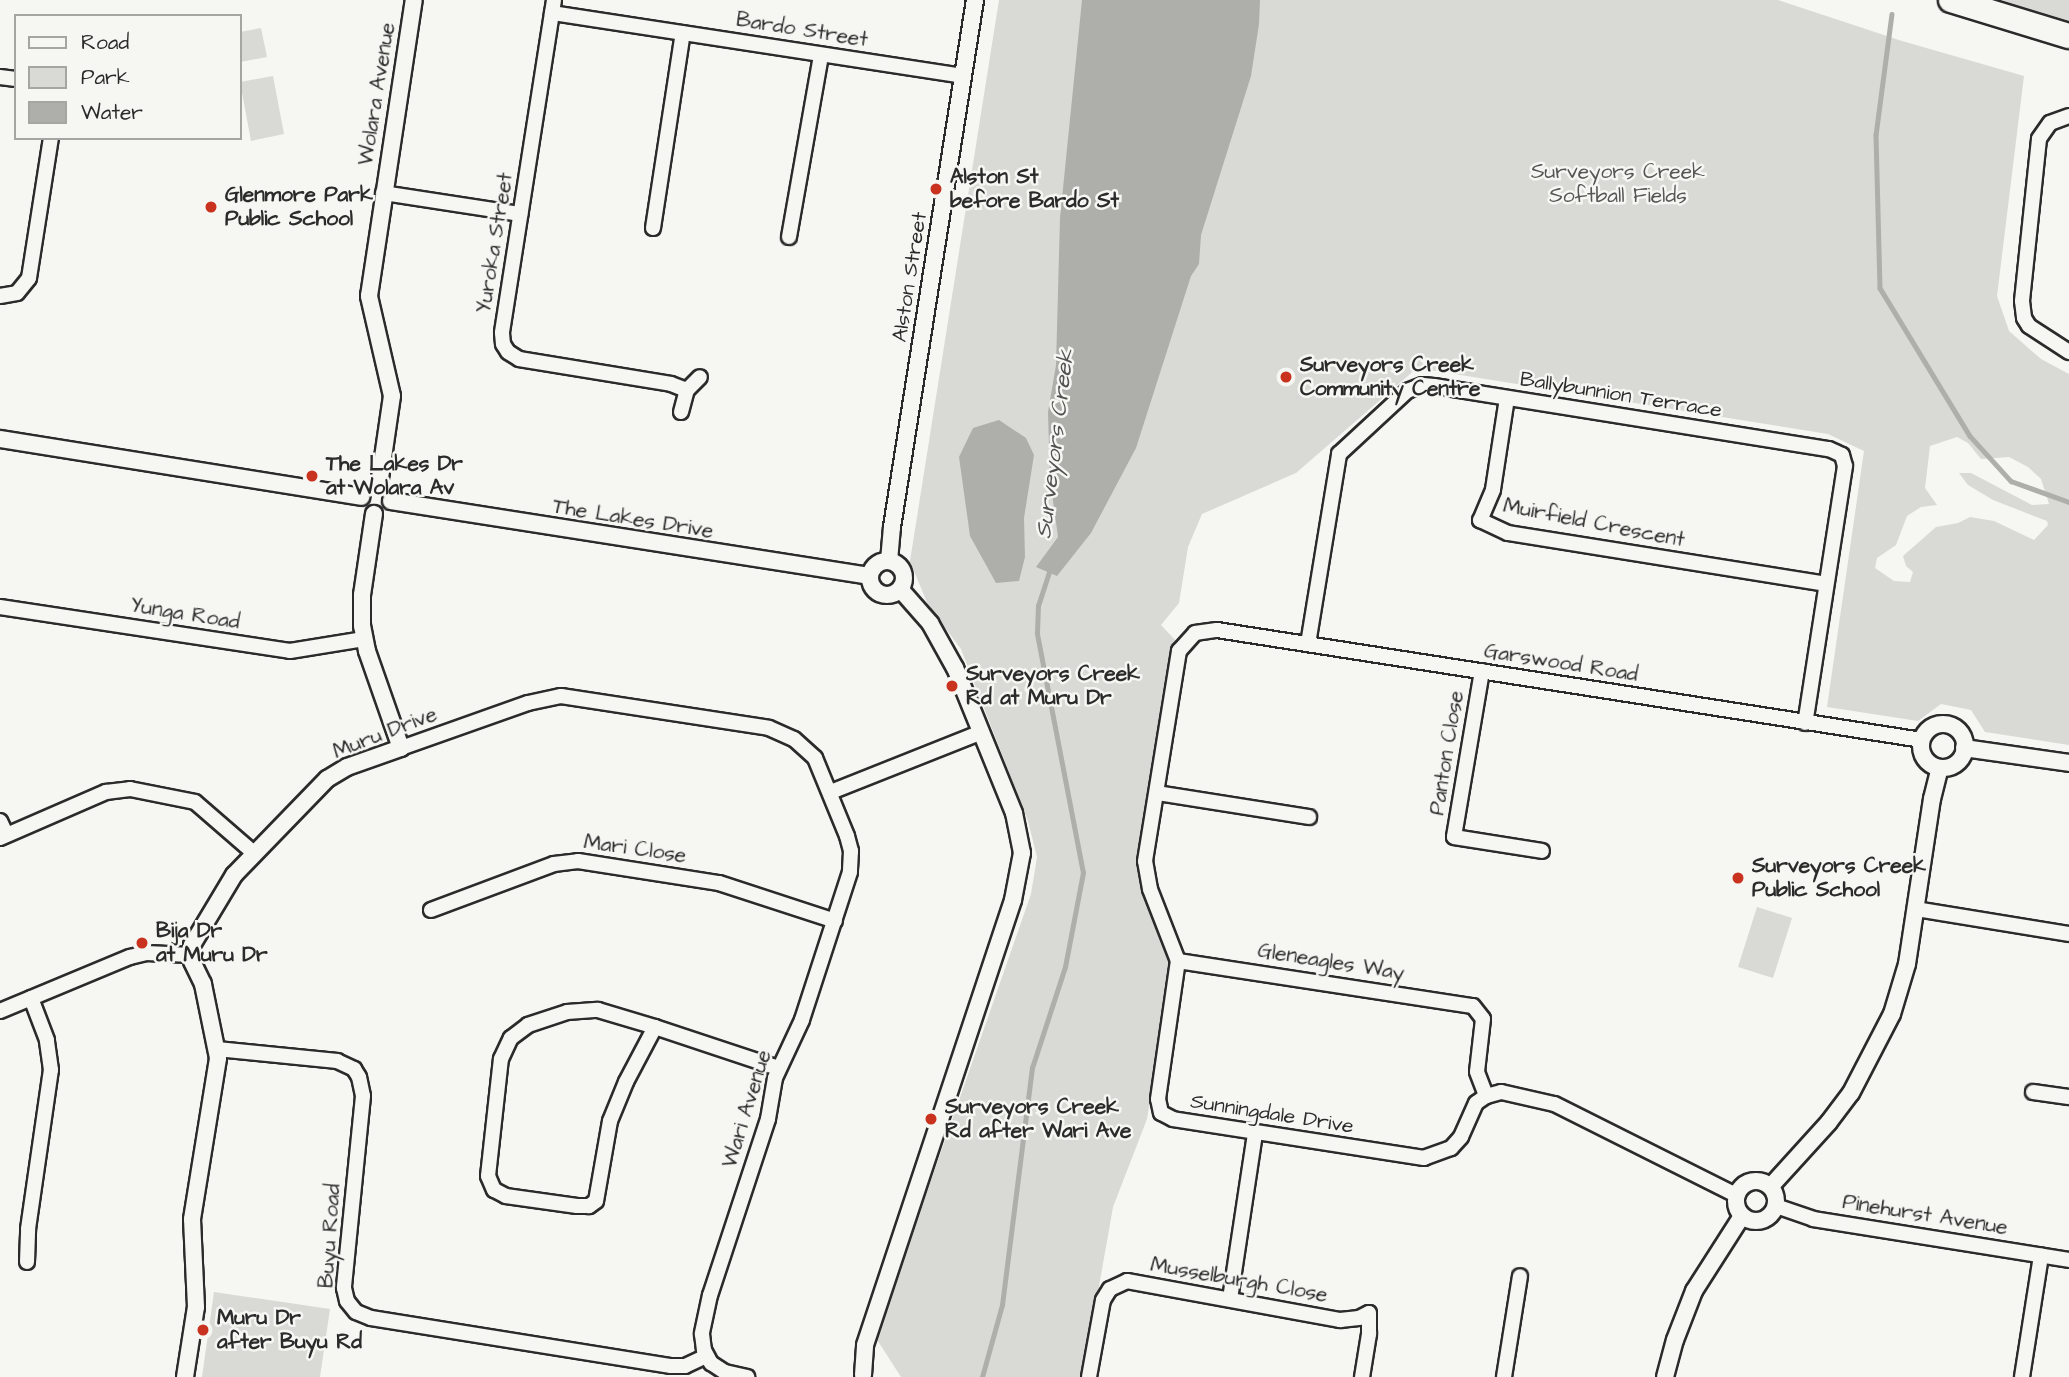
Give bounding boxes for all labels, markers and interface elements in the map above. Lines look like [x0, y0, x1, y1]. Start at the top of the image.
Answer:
street label: Bardo Street [734, 7, 870, 53]
legend [14, 14, 242, 140]
street label: Wolara Avenue [353, 21, 401, 167]
text: Road [81, 28, 129, 57]
text: Park [81, 63, 130, 92]
text: Water [81, 98, 143, 127]
park label: Surveyors Creek Softball Fields [1531, 159, 1705, 209]
place label: Alston St before Bardo St [950, 164, 1119, 214]
street label: Yuroka Street [471, 171, 519, 315]
marker: Alston St before Bardo St [928, 181, 944, 197]
place label: Glenmore Park Public School [225, 182, 373, 232]
marker: Glenmore Park Public School [203, 199, 219, 215]
street label: Alston Street [887, 210, 933, 344]
water label: Surveyors Creek [1030, 348, 1080, 540]
place label: Surveyors Creek Community Centre [1300, 352, 1480, 402]
street label: Ballybunnion Terrace [1518, 367, 1724, 423]
marker: Surveyors Creek Community Centre [1278, 369, 1294, 385]
place label: The Lakes Dr at Wolara Av [326, 451, 463, 501]
marker: The Lakes Dr at Wolara Av [304, 468, 320, 484]
street label: Muirfield Crescent [1501, 493, 1687, 553]
street label: The Lakes Drive [551, 494, 715, 544]
street label: Yunga Road [128, 593, 242, 635]
street label: Garswood Road [1482, 638, 1640, 688]
place label: Surveyors Creek Rd at Muru Dr [966, 661, 1140, 711]
marker: Surveyors Creek Rd at Muru Dr [944, 678, 960, 694]
street label: Panton Close [1425, 689, 1469, 817]
street label: Muru Drive [329, 702, 441, 764]
street label: Mari Close [582, 829, 688, 869]
place label: Surveyors Creek Public School [1752, 853, 1926, 903]
marker: Surveyors Creek Public School [1730, 870, 1746, 886]
place label: Bija Dr at Muru Dr [156, 918, 267, 968]
marker: Bija Dr at Muru Dr [134, 935, 150, 951]
street label: Gleneagles Way [1256, 938, 1406, 986]
street label: Wari Avenue [717, 1047, 777, 1171]
street label: Sunningdale Drive [1189, 1089, 1355, 1139]
place label: Surveyors Creek Rd after Wari Ave [945, 1094, 1131, 1144]
marker: Surveyors Creek Rd after Wari Ave [923, 1111, 939, 1127]
street label: Buyu Road [314, 1183, 346, 1289]
street label: Pinehurst Avenue [1841, 1190, 2009, 1240]
street label: Musselburgh Close [1149, 1252, 1329, 1308]
place label: Muru Dr after Buyu Rd [217, 1305, 362, 1355]
marker: Muru Dr after Buyu Rd [195, 1322, 211, 1338]

